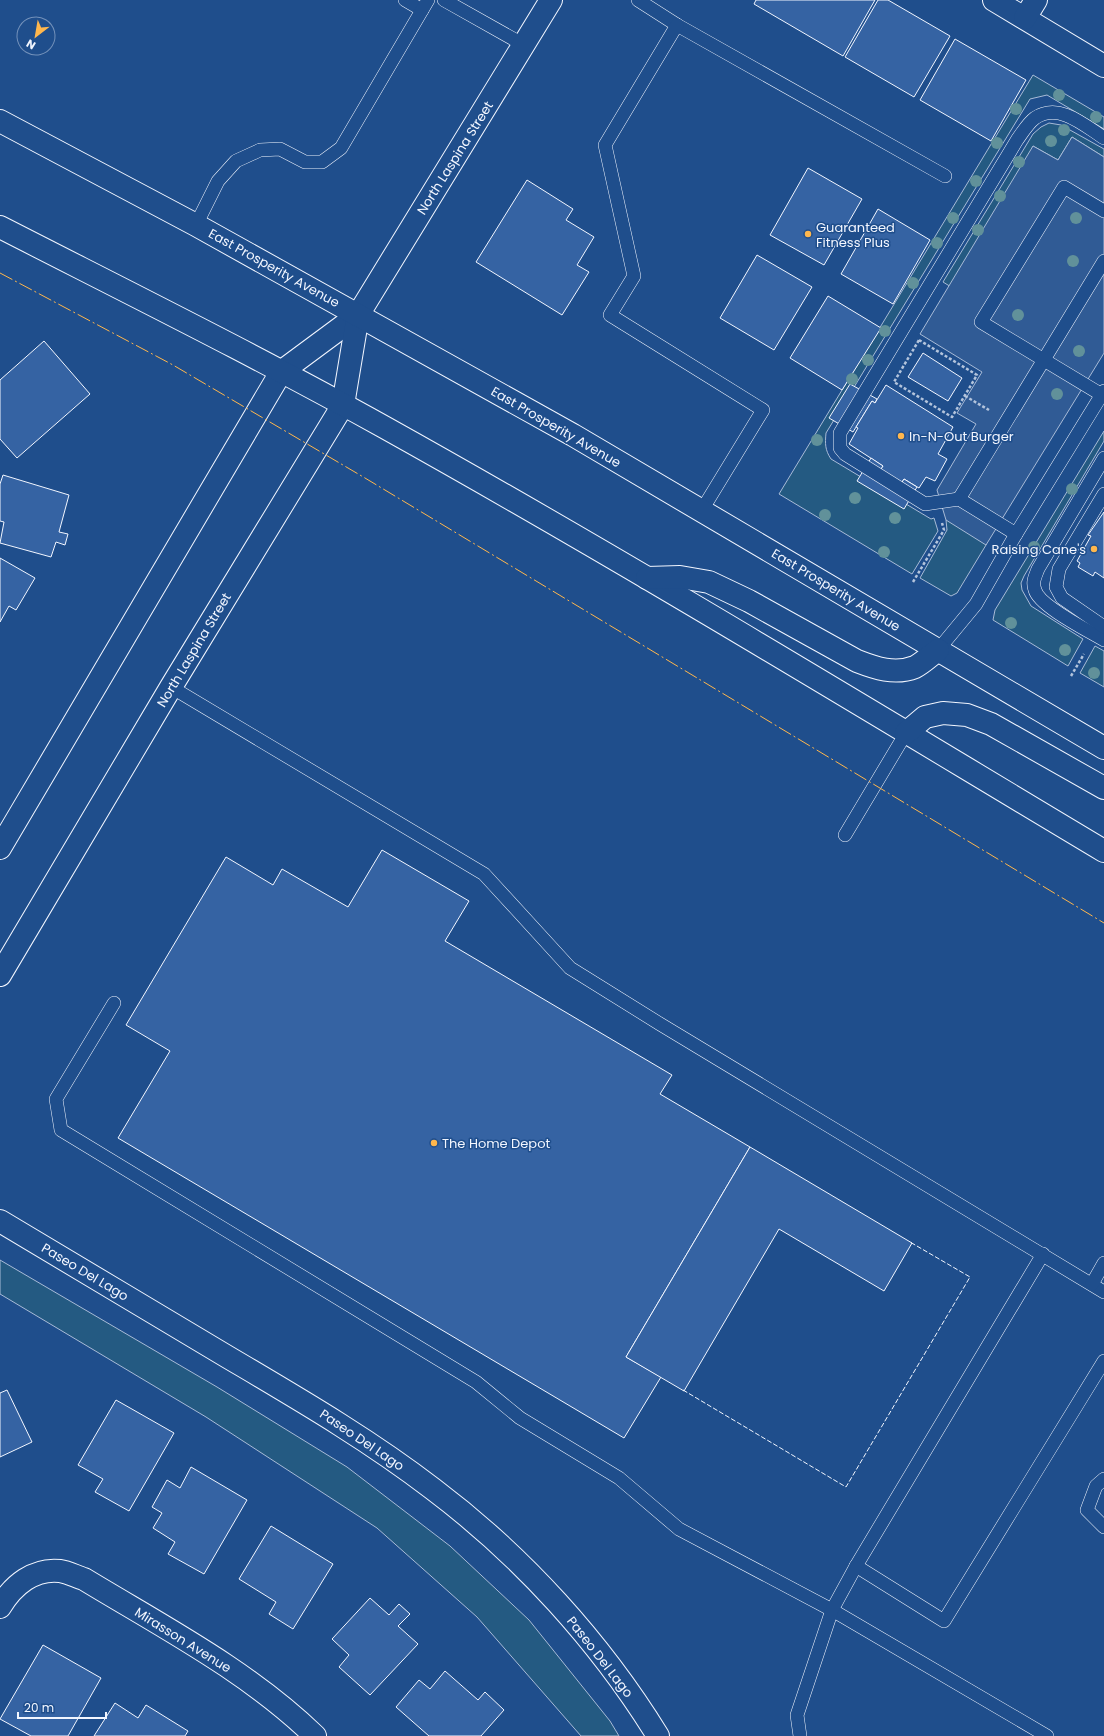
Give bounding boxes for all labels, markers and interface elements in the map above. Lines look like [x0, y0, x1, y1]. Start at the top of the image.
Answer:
north arrow [16, 16, 56, 56]
text: N [23, 36, 39, 54]
street label: North Laspina Street [412, 97, 498, 218]
place label: Guaranteed Fitness Plus [816, 218, 895, 252]
street label: East Prosperity Avenue [205, 224, 343, 312]
marker: Guaranteed Fitness Plus [803, 229, 813, 239]
street label: East Prosperity Avenue [488, 382, 624, 472]
place label: In-N-Out Burger [909, 427, 1014, 446]
marker: In-N-Out Burger [896, 431, 906, 441]
place label: Raising Cane's [991, 540, 1086, 559]
street label: East Prosperity Avenue [768, 544, 904, 636]
marker: Raising Cane's [1089, 544, 1099, 554]
street label: North Laspina Street [152, 589, 236, 711]
place label: The Home Depot [442, 1134, 550, 1153]
marker: The Home Depot [429, 1138, 439, 1148]
street label: Paseo Del Lago [38, 1239, 132, 1305]
street label: Paseo Del Lago [316, 1405, 408, 1475]
street label: Mirasson Avenue [131, 1603, 235, 1677]
street label: Paseo Del Lago [562, 1612, 638, 1702]
scale bar [18, 1694, 106, 1720]
text: 20 m [24, 1699, 54, 1716]

